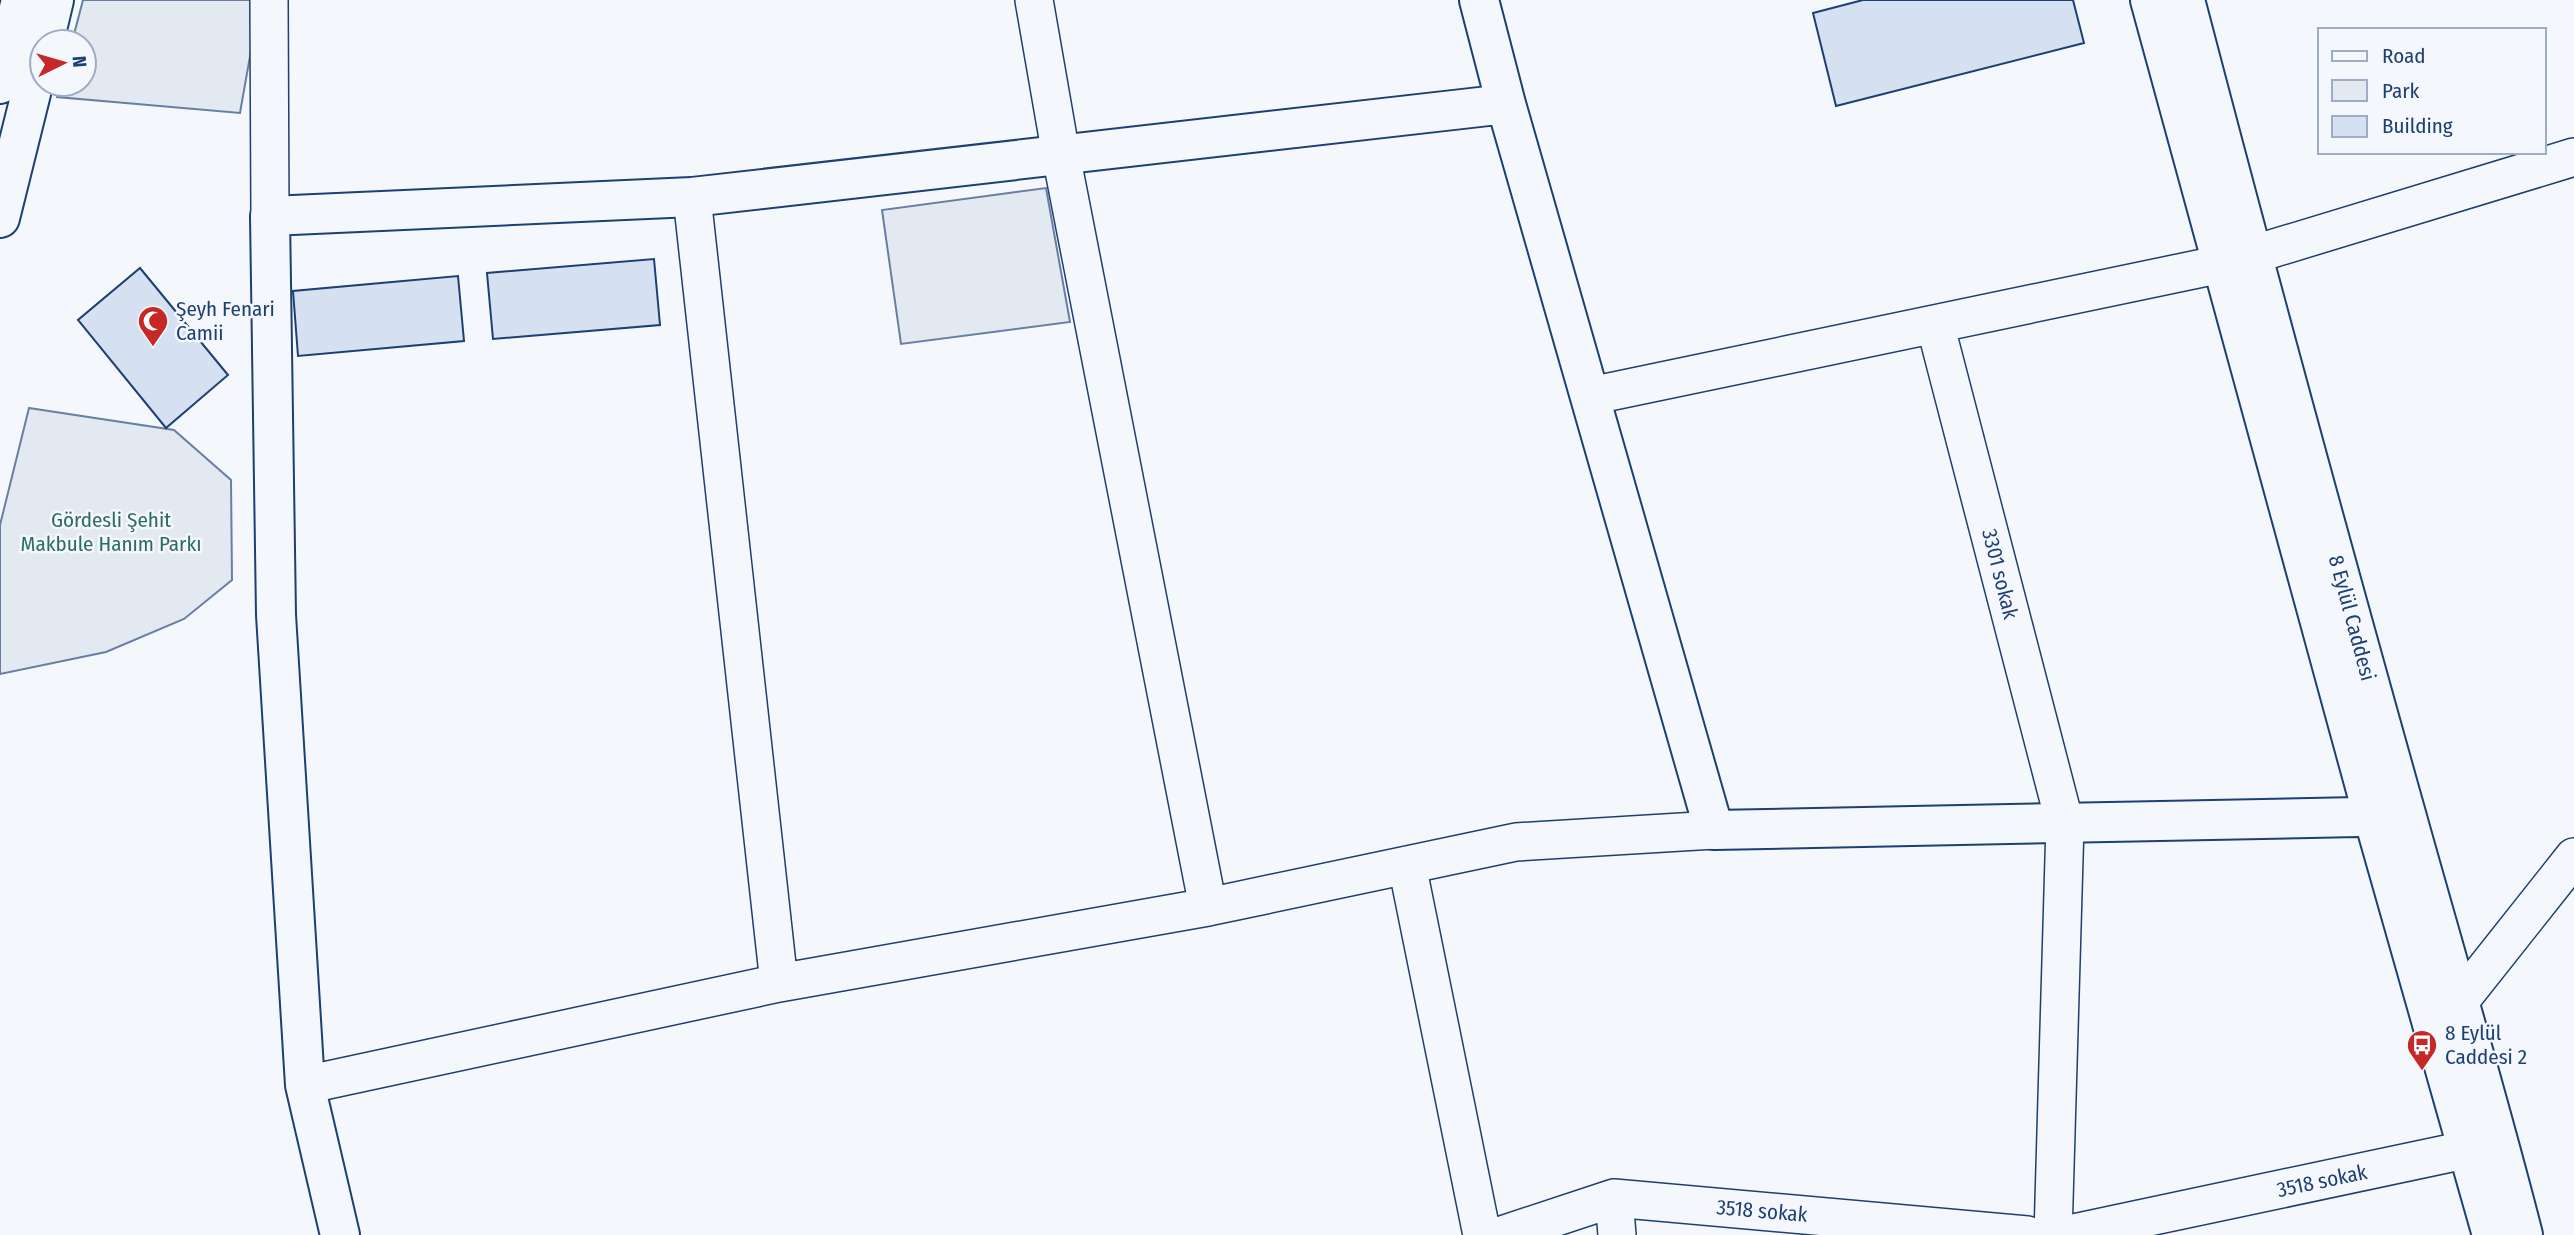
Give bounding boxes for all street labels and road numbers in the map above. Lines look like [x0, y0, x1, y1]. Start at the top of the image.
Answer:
street label: 3301 sokak [1976, 526, 2024, 622]
street label: 8 Eylül Caddesi [2323, 552, 2381, 684]
street label: 3518 sokak [2275, 1159, 2370, 1203]
street label: 3518 sokak [1715, 1194, 1809, 1228]

